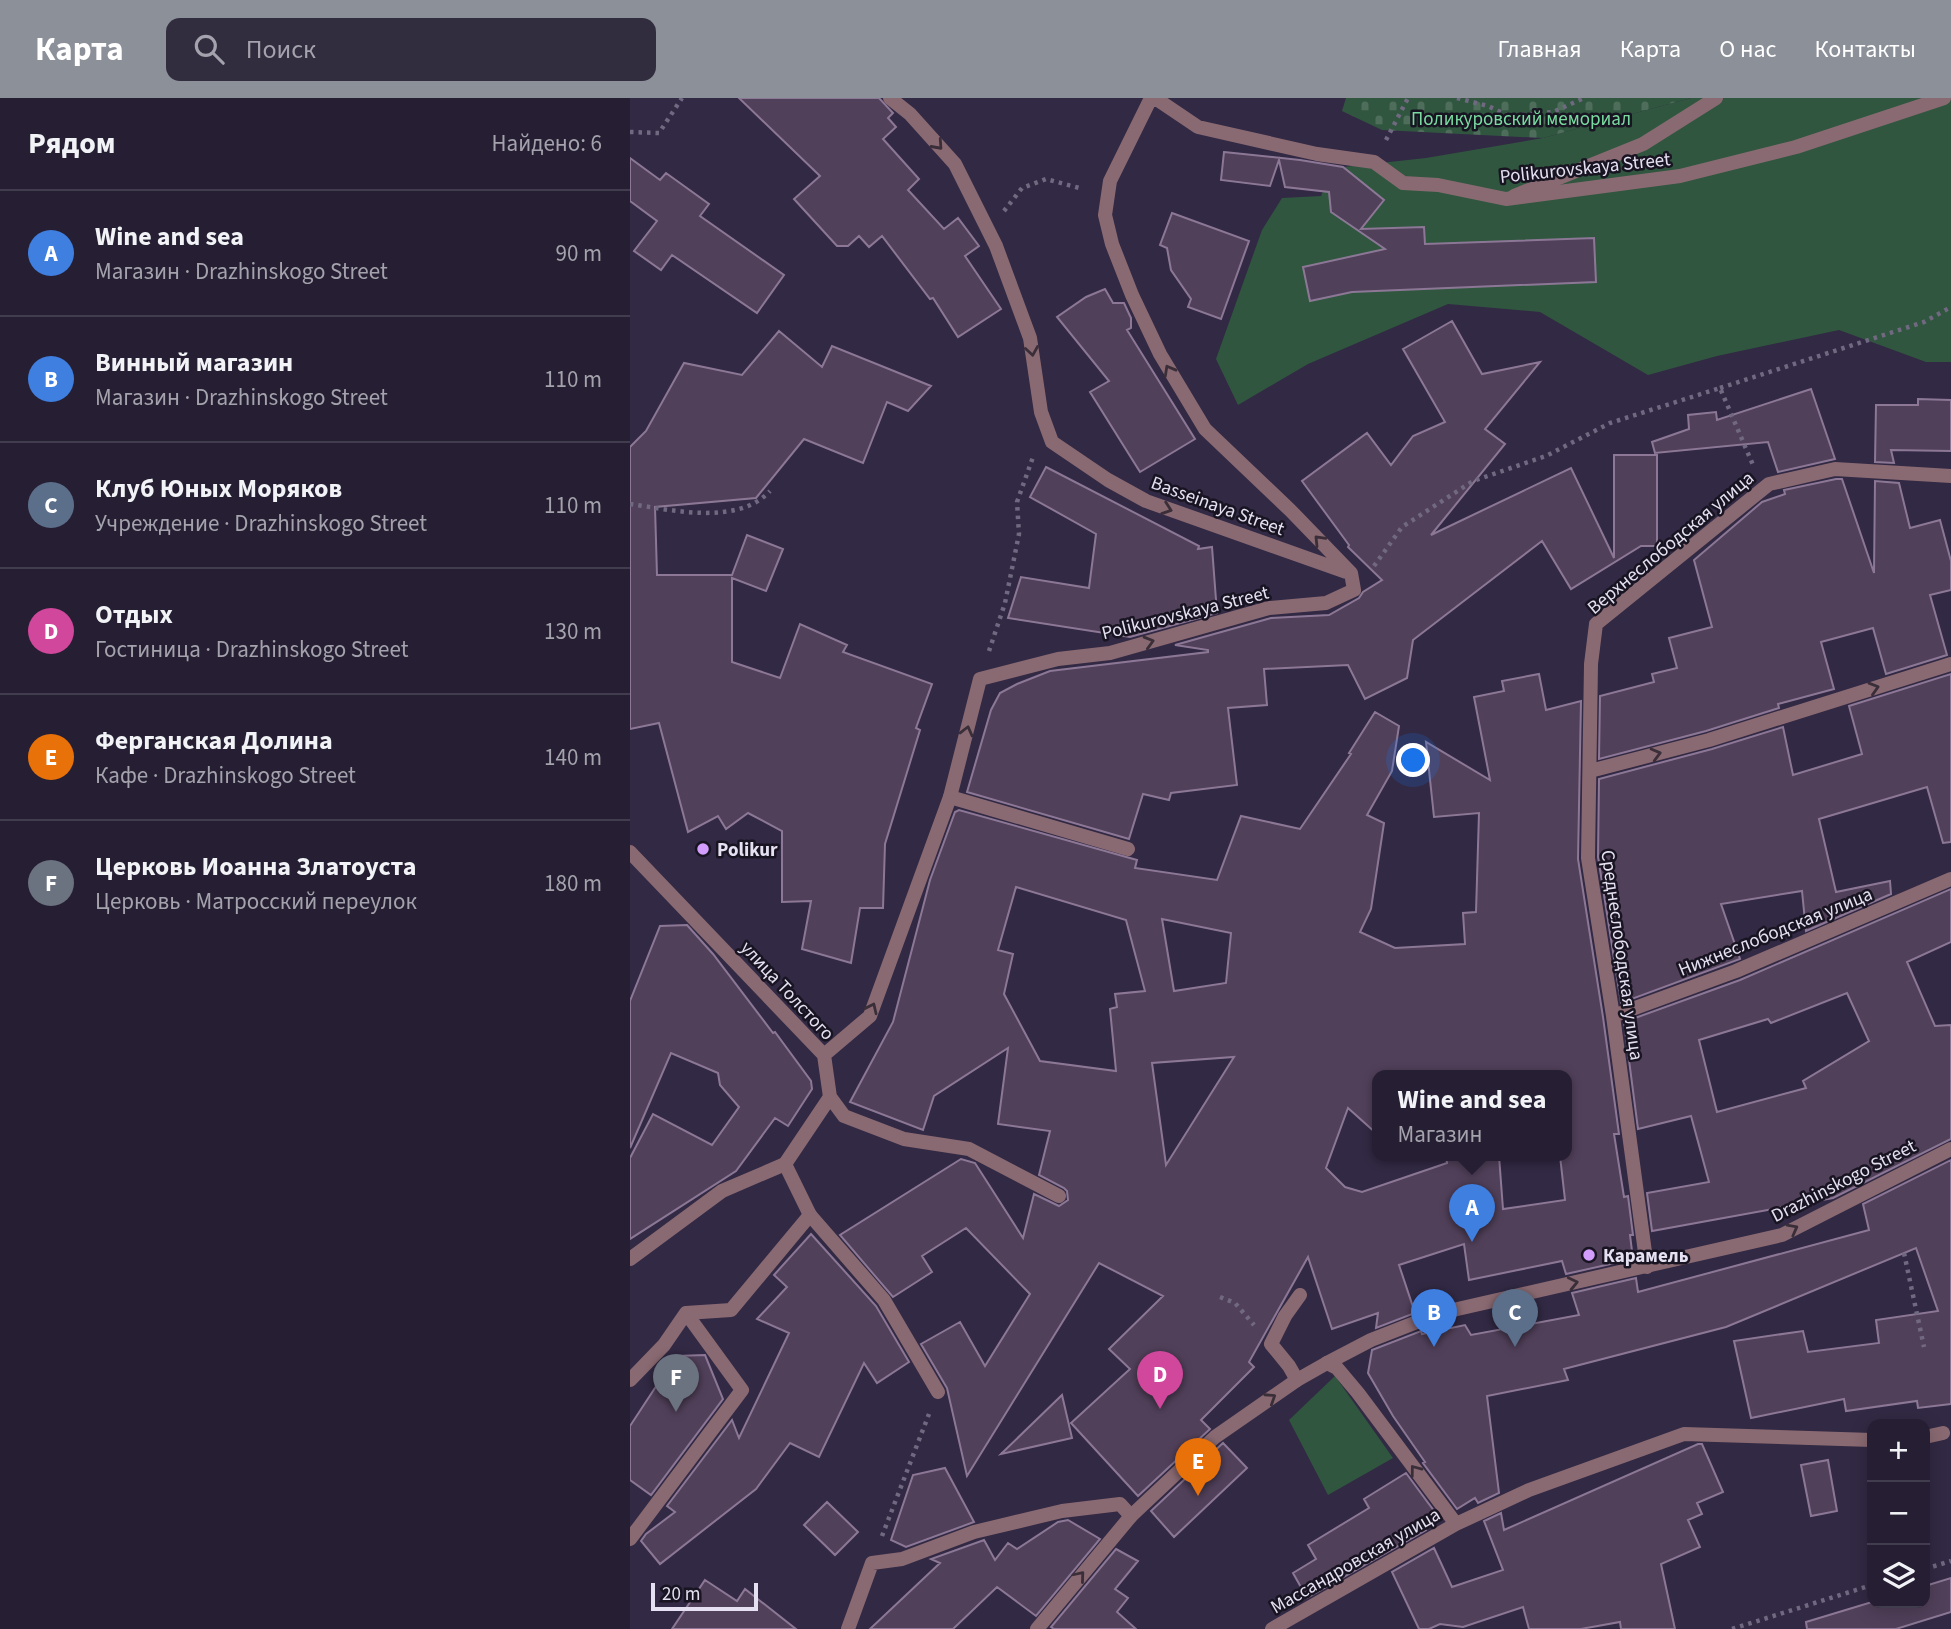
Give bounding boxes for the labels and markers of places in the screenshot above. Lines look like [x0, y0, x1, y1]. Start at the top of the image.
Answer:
place label: Polikur [717, 837, 778, 864]
marker: Polikur [695, 841, 711, 857]
pin: A [1449, 1184, 1495, 1242]
place label: Карамель [1603, 1243, 1689, 1270]
marker: Карамель [1581, 1247, 1597, 1263]
pin: B [1411, 1289, 1457, 1347]
pin: C [1492, 1289, 1538, 1347]
pin: D [1137, 1351, 1183, 1409]
pin: F [653, 1354, 699, 1412]
pin: E [1175, 1438, 1221, 1496]

